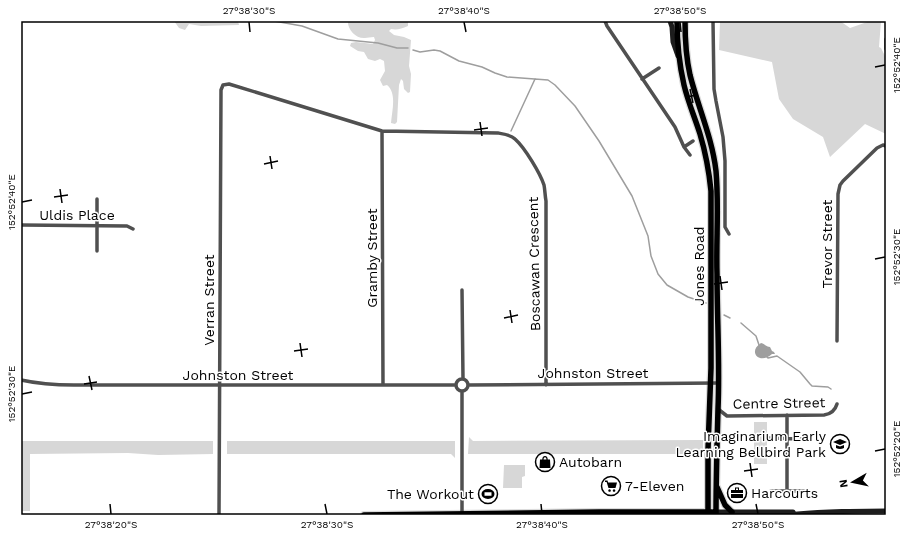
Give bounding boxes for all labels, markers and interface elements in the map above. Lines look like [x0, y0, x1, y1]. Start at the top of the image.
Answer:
text: 27°38'30"S [223, 5, 275, 16]
text: 27°38'40"S [438, 5, 490, 16]
text: 27°38'50"S [654, 5, 706, 16]
text: 152°52'40"E [891, 37, 902, 93]
text: 152°52'40"E [6, 174, 17, 230]
street label: Boscawan Crescent [525, 197, 543, 331]
street label: Trevor Street [819, 199, 835, 288]
street label: Uldis Place [39, 207, 115, 223]
street label: Gramby Street [364, 208, 380, 308]
street label: Jones Road [691, 226, 707, 306]
text: 152°52'30"E [891, 229, 902, 285]
street label: Verran Street [201, 254, 217, 346]
street label: Johnston Street [538, 365, 649, 381]
text: 152°52'30"E [6, 366, 17, 422]
street label: Johnston Street [183, 367, 294, 383]
street label: Centre Street [733, 394, 826, 412]
text: 152°52'20"E [891, 421, 902, 477]
place label: Imaginarium Early Learning Bellbird Park [675, 428, 827, 460]
school or university icon: Imaginarium Early Learning Bellbird Park [829, 433, 851, 455]
shop icon: Autobarn [534, 451, 556, 473]
place label: Autobarn [559, 454, 622, 470]
north arrow [833, 462, 873, 502]
supermarket icon: 7-Eleven [600, 475, 622, 497]
place label: 7-Eleven [625, 478, 684, 494]
text: N [837, 478, 851, 489]
office icon: Harcourts [726, 482, 748, 504]
sports icon: The Workout [477, 483, 499, 505]
place label: Harcourts [751, 485, 818, 501]
place label: The Workout [387, 486, 474, 502]
text: 27°38'20"S [85, 519, 137, 530]
text: 27°38'30"S [301, 519, 353, 530]
text: 27°38'40"S [516, 519, 568, 530]
text: 27°38'50"S [732, 519, 784, 530]

